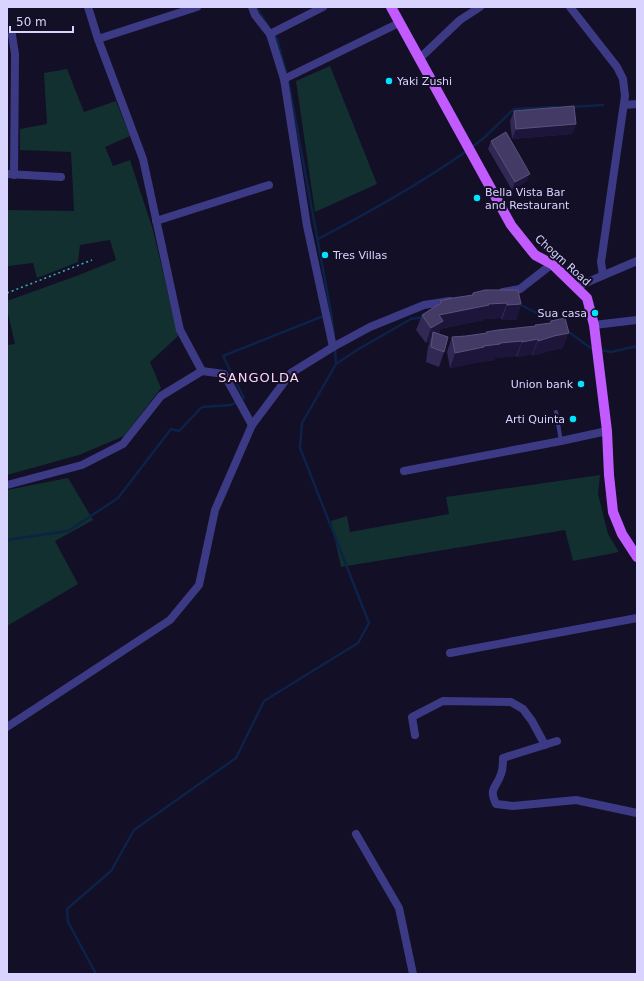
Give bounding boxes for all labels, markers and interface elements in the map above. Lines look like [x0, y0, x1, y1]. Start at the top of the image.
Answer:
scale bar [10, 8, 73, 34]
text: 50 m [16, 15, 47, 29]
place label: Yaki Zushi [396, 75, 452, 88]
marker: Yaki Zushi [384, 76, 394, 86]
place label: Bella Vista Bar and Restaurant [485, 186, 570, 212]
marker: Bella Vista Bar and Restaurant [472, 193, 482, 203]
street label: Chogm Road [532, 232, 593, 289]
place label: Tres Villas [332, 249, 388, 262]
marker: Tres Villas [320, 250, 330, 260]
place label: Sua casa [538, 307, 587, 320]
marker: Sua casa [590, 308, 600, 318]
district label: SANGOLDA [218, 370, 300, 385]
place label: Union bank [511, 378, 574, 391]
marker: Union bank [576, 379, 586, 389]
place label: Arti Quinta [505, 413, 565, 426]
marker: Arti Quinta [568, 414, 578, 424]

